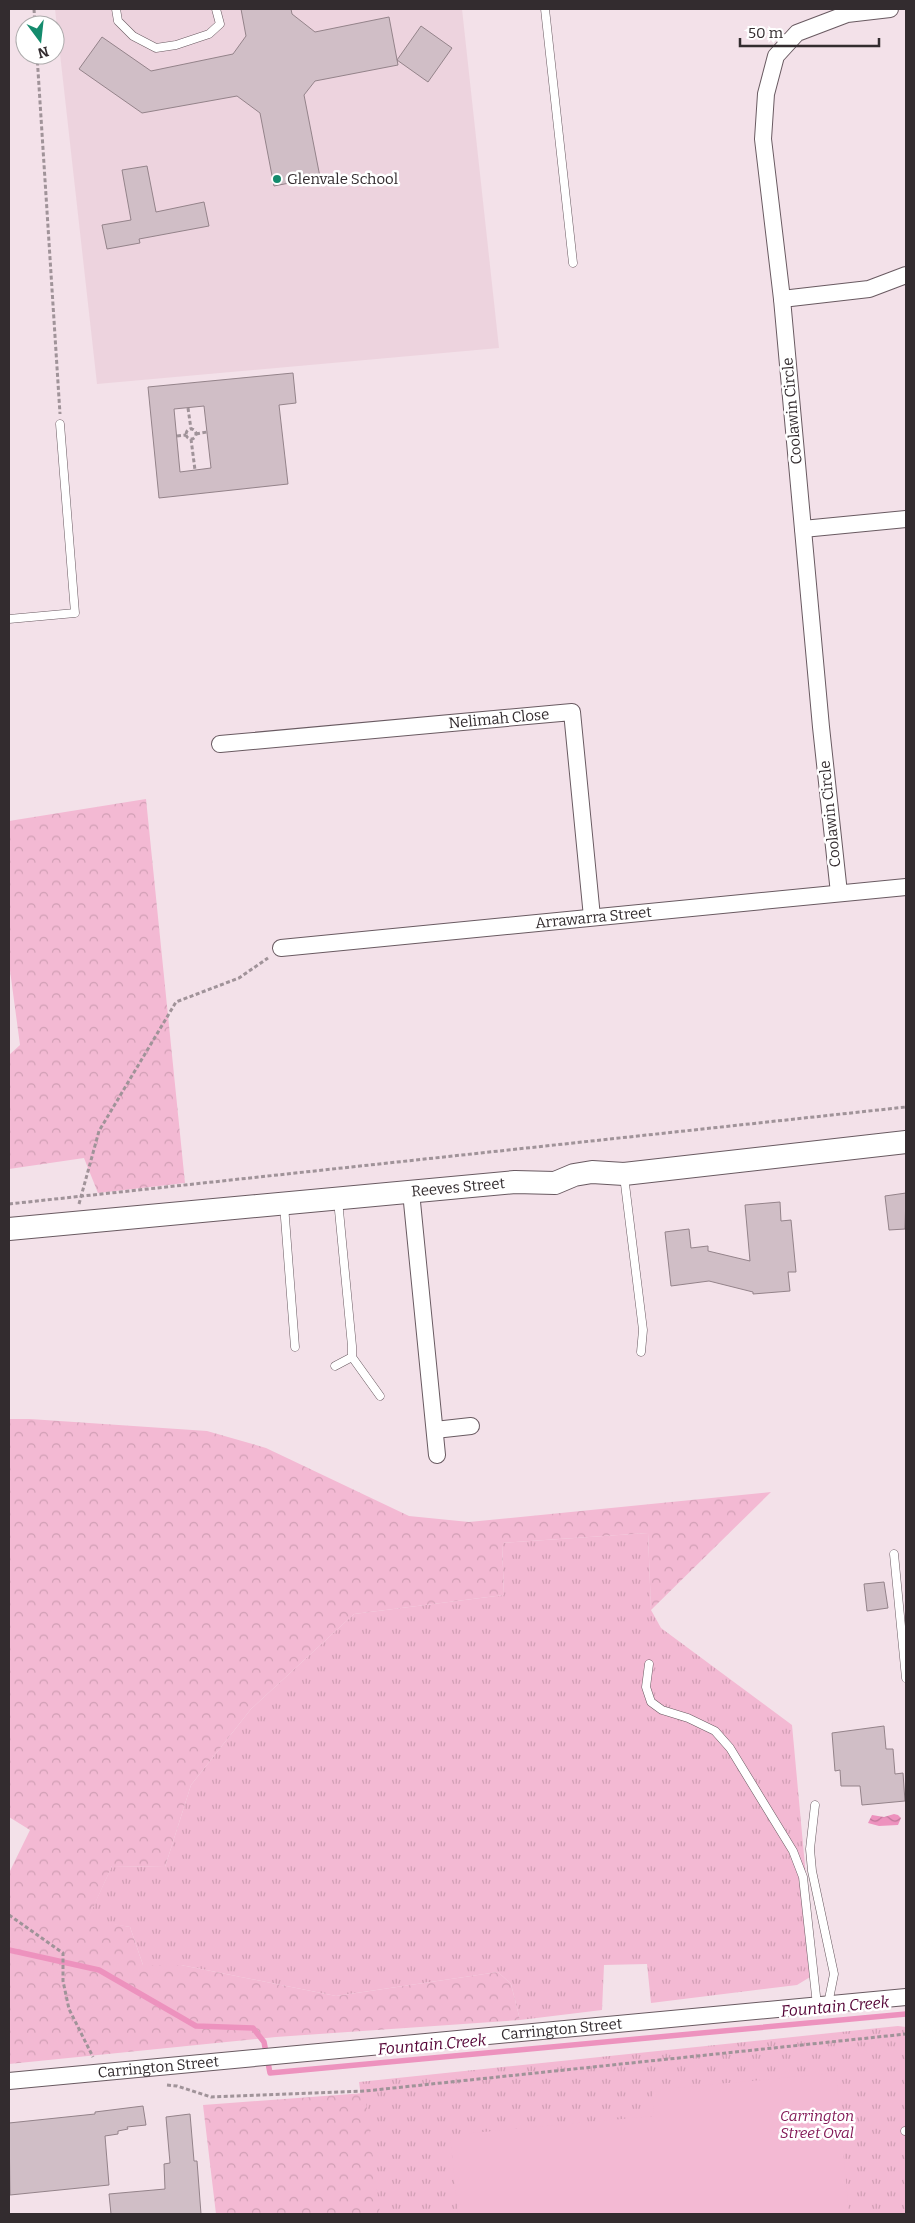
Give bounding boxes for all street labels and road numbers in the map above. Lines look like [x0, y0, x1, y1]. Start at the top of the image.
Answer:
street label: Coolawin Circle [778, 357, 806, 465]
street label: Nelimah Close [448, 705, 550, 732]
street label: Coolawin Circle [815, 760, 845, 868]
street label: Arrawarra Street [534, 903, 653, 932]
street label: Reeves Street [410, 1174, 506, 1201]
street label: Carrington Street [500, 2015, 623, 2044]
street label: Carrington Street [97, 2052, 220, 2082]

